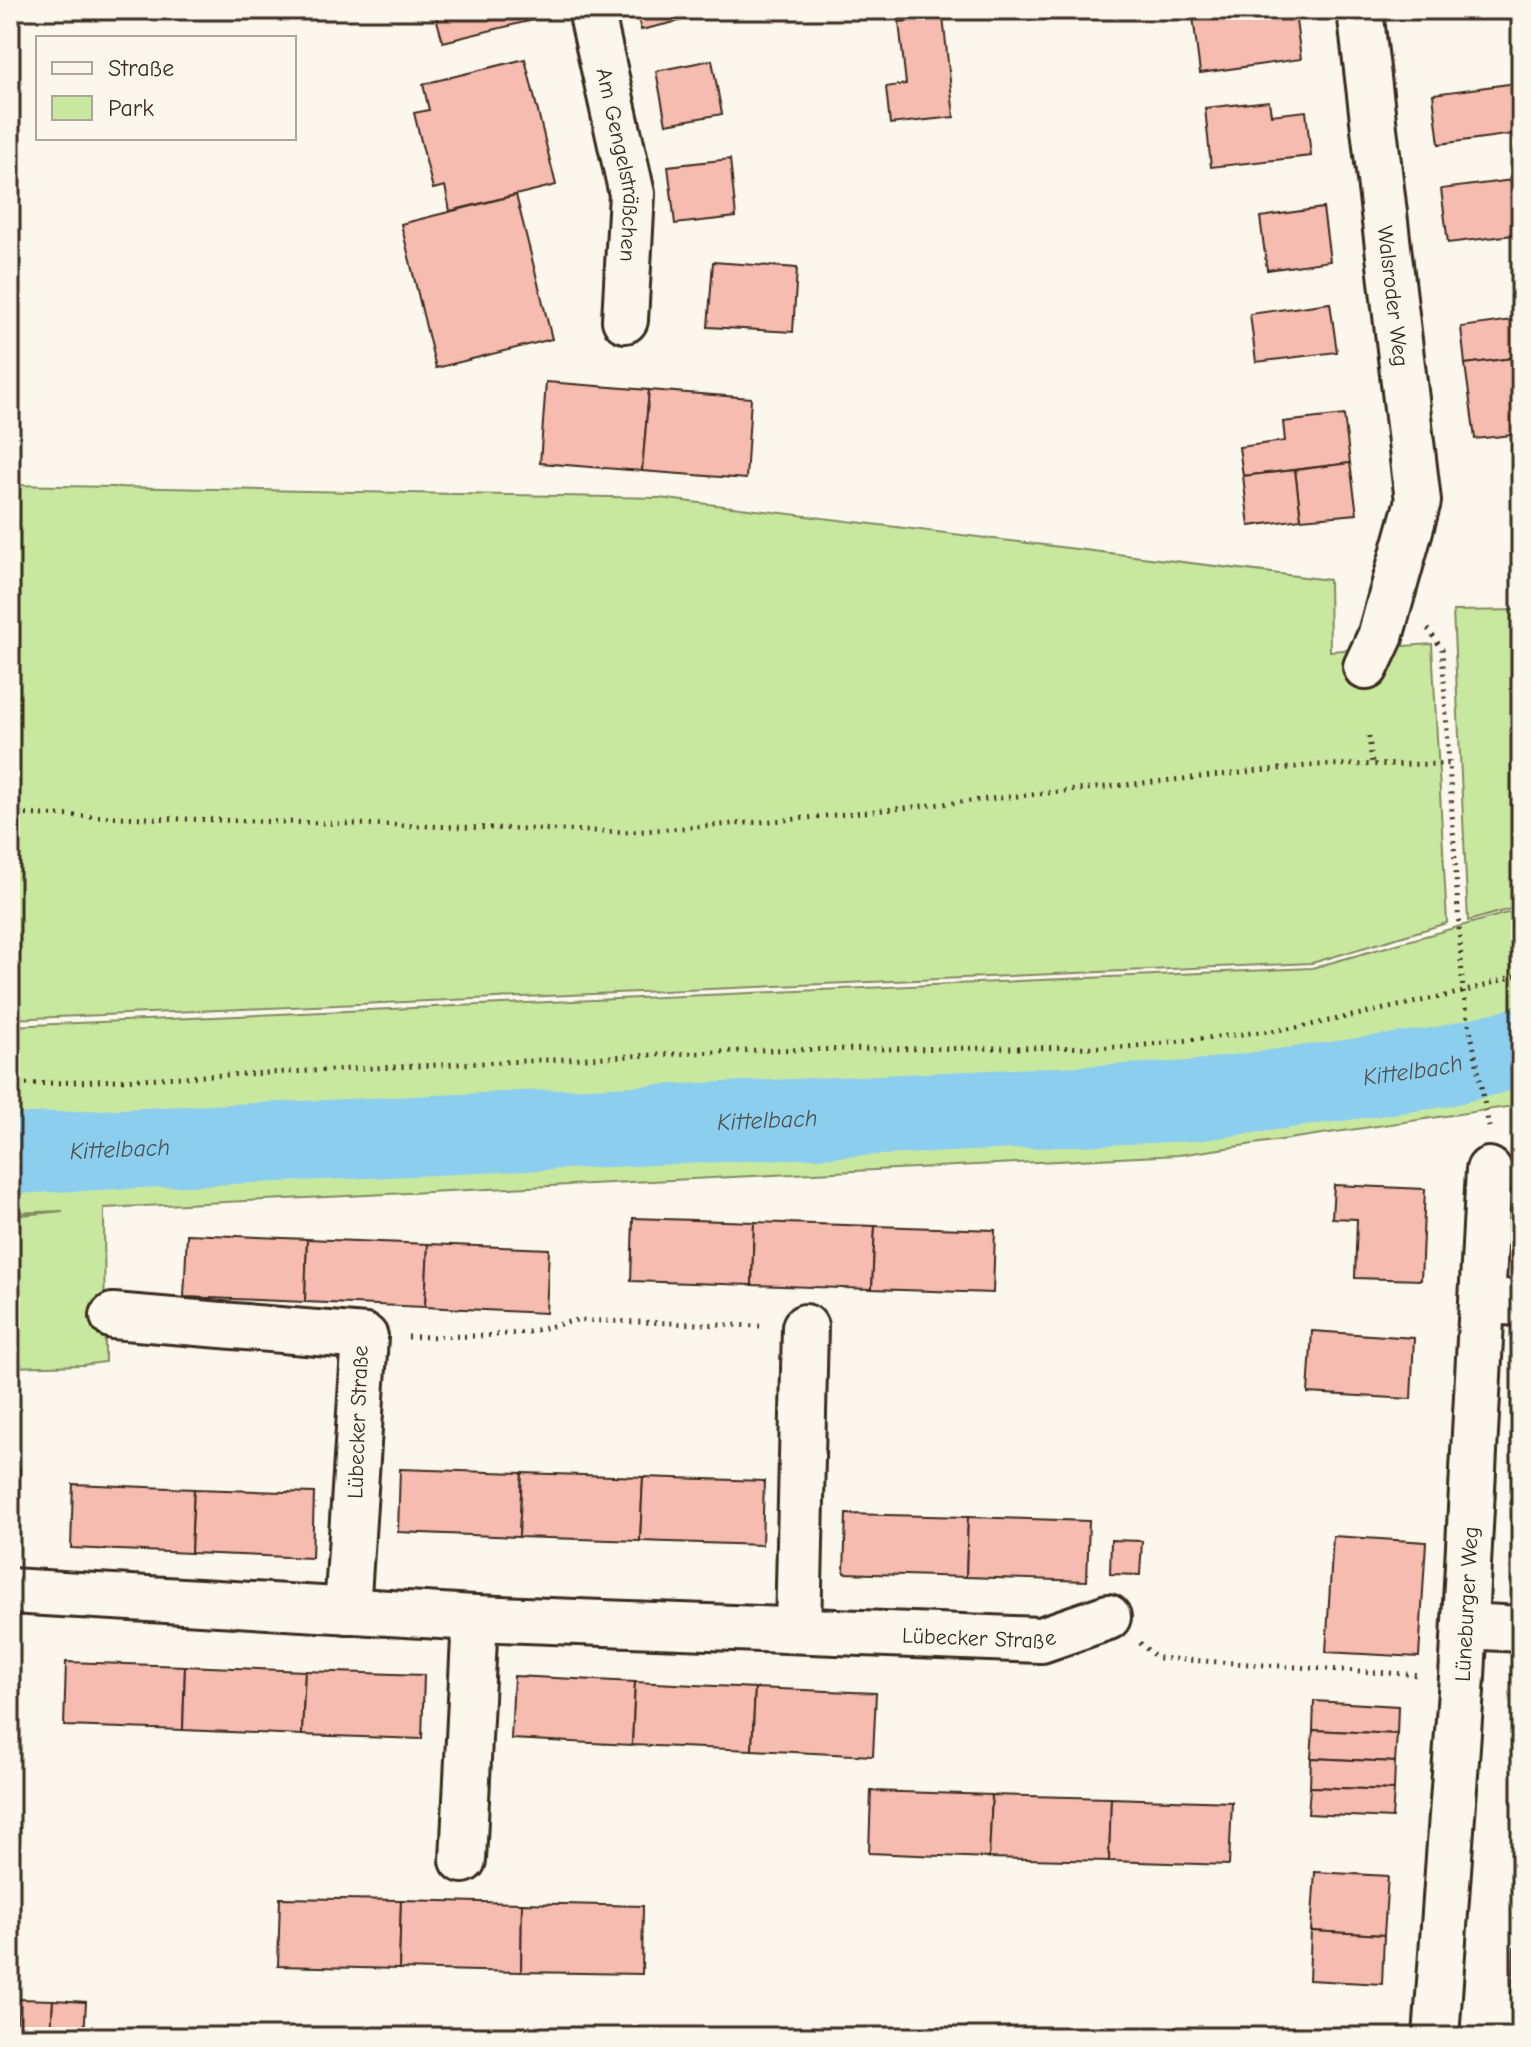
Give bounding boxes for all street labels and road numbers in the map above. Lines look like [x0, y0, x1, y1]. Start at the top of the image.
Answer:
street label: Am Gengelsträßchen [590, 65, 644, 263]
street label: Walsroder Weg [1372, 224, 1414, 368]
street label: Lübecker Straße [342, 1345, 374, 1499]
street label: Lüneburger Weg [1450, 1526, 1484, 1682]
street label: Lübecker Straße [902, 1623, 1059, 1654]

